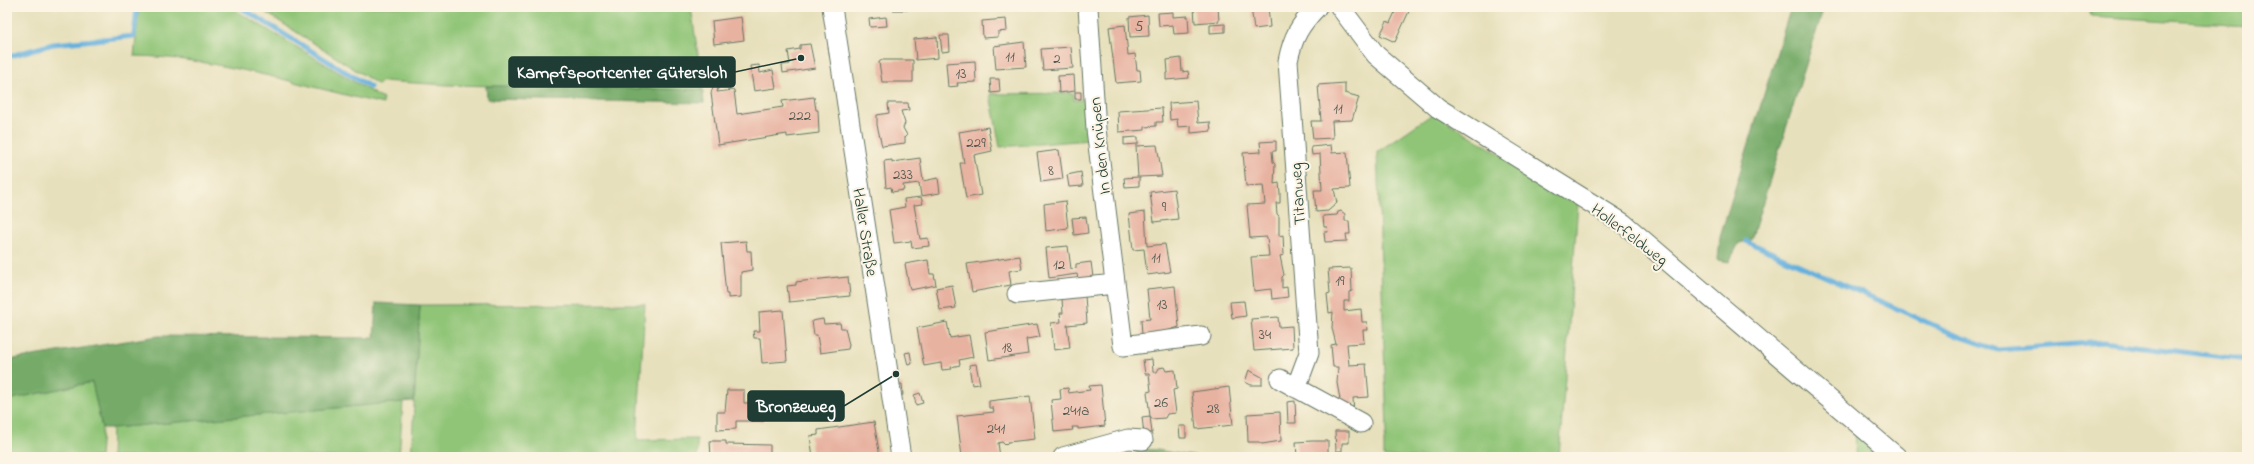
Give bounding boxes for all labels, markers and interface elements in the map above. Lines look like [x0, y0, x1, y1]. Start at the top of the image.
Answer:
house number: 5 [1135, 16, 1144, 38]
house number: 11 [1005, 46, 1015, 68]
house number: 2 [1053, 48, 1061, 70]
callout: Kampfsportcenter Gütersloh [509, 57, 735, 87]
text: Kampfsportcenter Gütersloh [517, 61, 728, 87]
house number: 13 [956, 63, 966, 85]
street label: In den Knüpen [1083, 96, 1118, 196]
house number: 11 [1333, 98, 1343, 120]
house number: 222 [789, 105, 812, 127]
house number: 229 [966, 132, 986, 154]
house number: 8 [1048, 160, 1054, 182]
street label: Titanweg [1284, 162, 1315, 226]
house number: 233 [893, 164, 913, 186]
street label: Haller Straße [845, 186, 884, 279]
house number: 9 [1162, 196, 1167, 218]
street label: Hollerfeldweg [1584, 198, 1673, 274]
house number: 11 [1151, 247, 1161, 269]
house number: 12 [1053, 254, 1066, 276]
house number: 19 [1335, 270, 1345, 292]
house number: 13 [1157, 294, 1167, 316]
house number: 34 [1259, 324, 1271, 346]
house number: 18 [1002, 337, 1013, 359]
callout: Bronzeweg [748, 391, 844, 421]
house number: 26 [1154, 392, 1168, 414]
text: Bronzeweg [755, 395, 836, 422]
house number: 28 [1206, 398, 1220, 420]
house number: 241a [1063, 400, 1089, 422]
house number: 241 [987, 418, 1005, 440]

